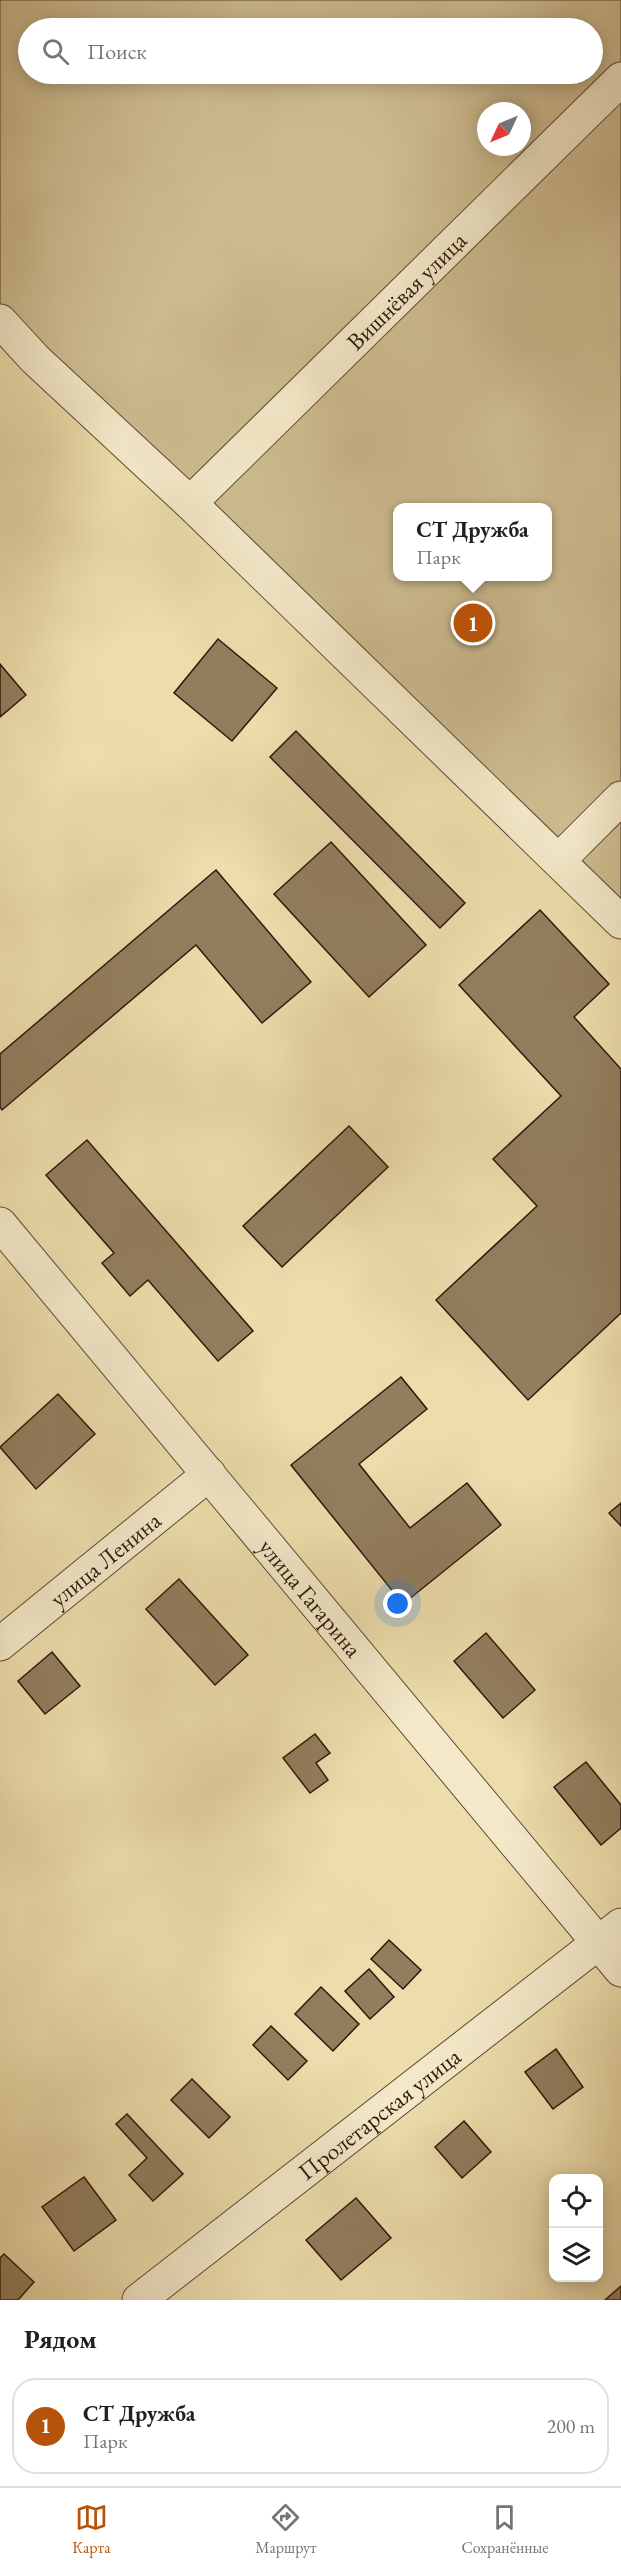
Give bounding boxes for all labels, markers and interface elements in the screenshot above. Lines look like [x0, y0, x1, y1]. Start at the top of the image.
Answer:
search box [18, 18, 603, 84]
icon: search [39, 35, 72, 68]
text: Поиск [87, 37, 147, 66]
north arrow [477, 102, 531, 156]
street label: Вишнёвая улица [339, 224, 473, 356]
popup [393, 503, 552, 581]
text: СТ Дружба [416, 515, 529, 544]
text: Парк [416, 544, 461, 570]
pin: 1 [454, 600, 492, 646]
street label: улица Ленина [43, 1504, 167, 1613]
street label: улица Гагарина [252, 1532, 370, 1664]
your location [383, 1589, 412, 1618]
street label: Пролетарская улица [291, 2040, 467, 2186]
map controls [549, 2174, 603, 2282]
button: locate [549, 2174, 603, 2228]
button: layers [549, 2228, 603, 2282]
text: Рядом [24, 2322, 97, 2356]
text: СТ Дружба [83, 2399, 195, 2428]
text: 1 [40, 2413, 51, 2439]
text: 200 m [547, 2413, 595, 2439]
text: Парк [83, 2428, 127, 2454]
tab: Карта [72, 2501, 111, 2558]
tab: Маршрут [255, 2501, 317, 2558]
tab: Сохранённые [461, 2501, 549, 2558]

